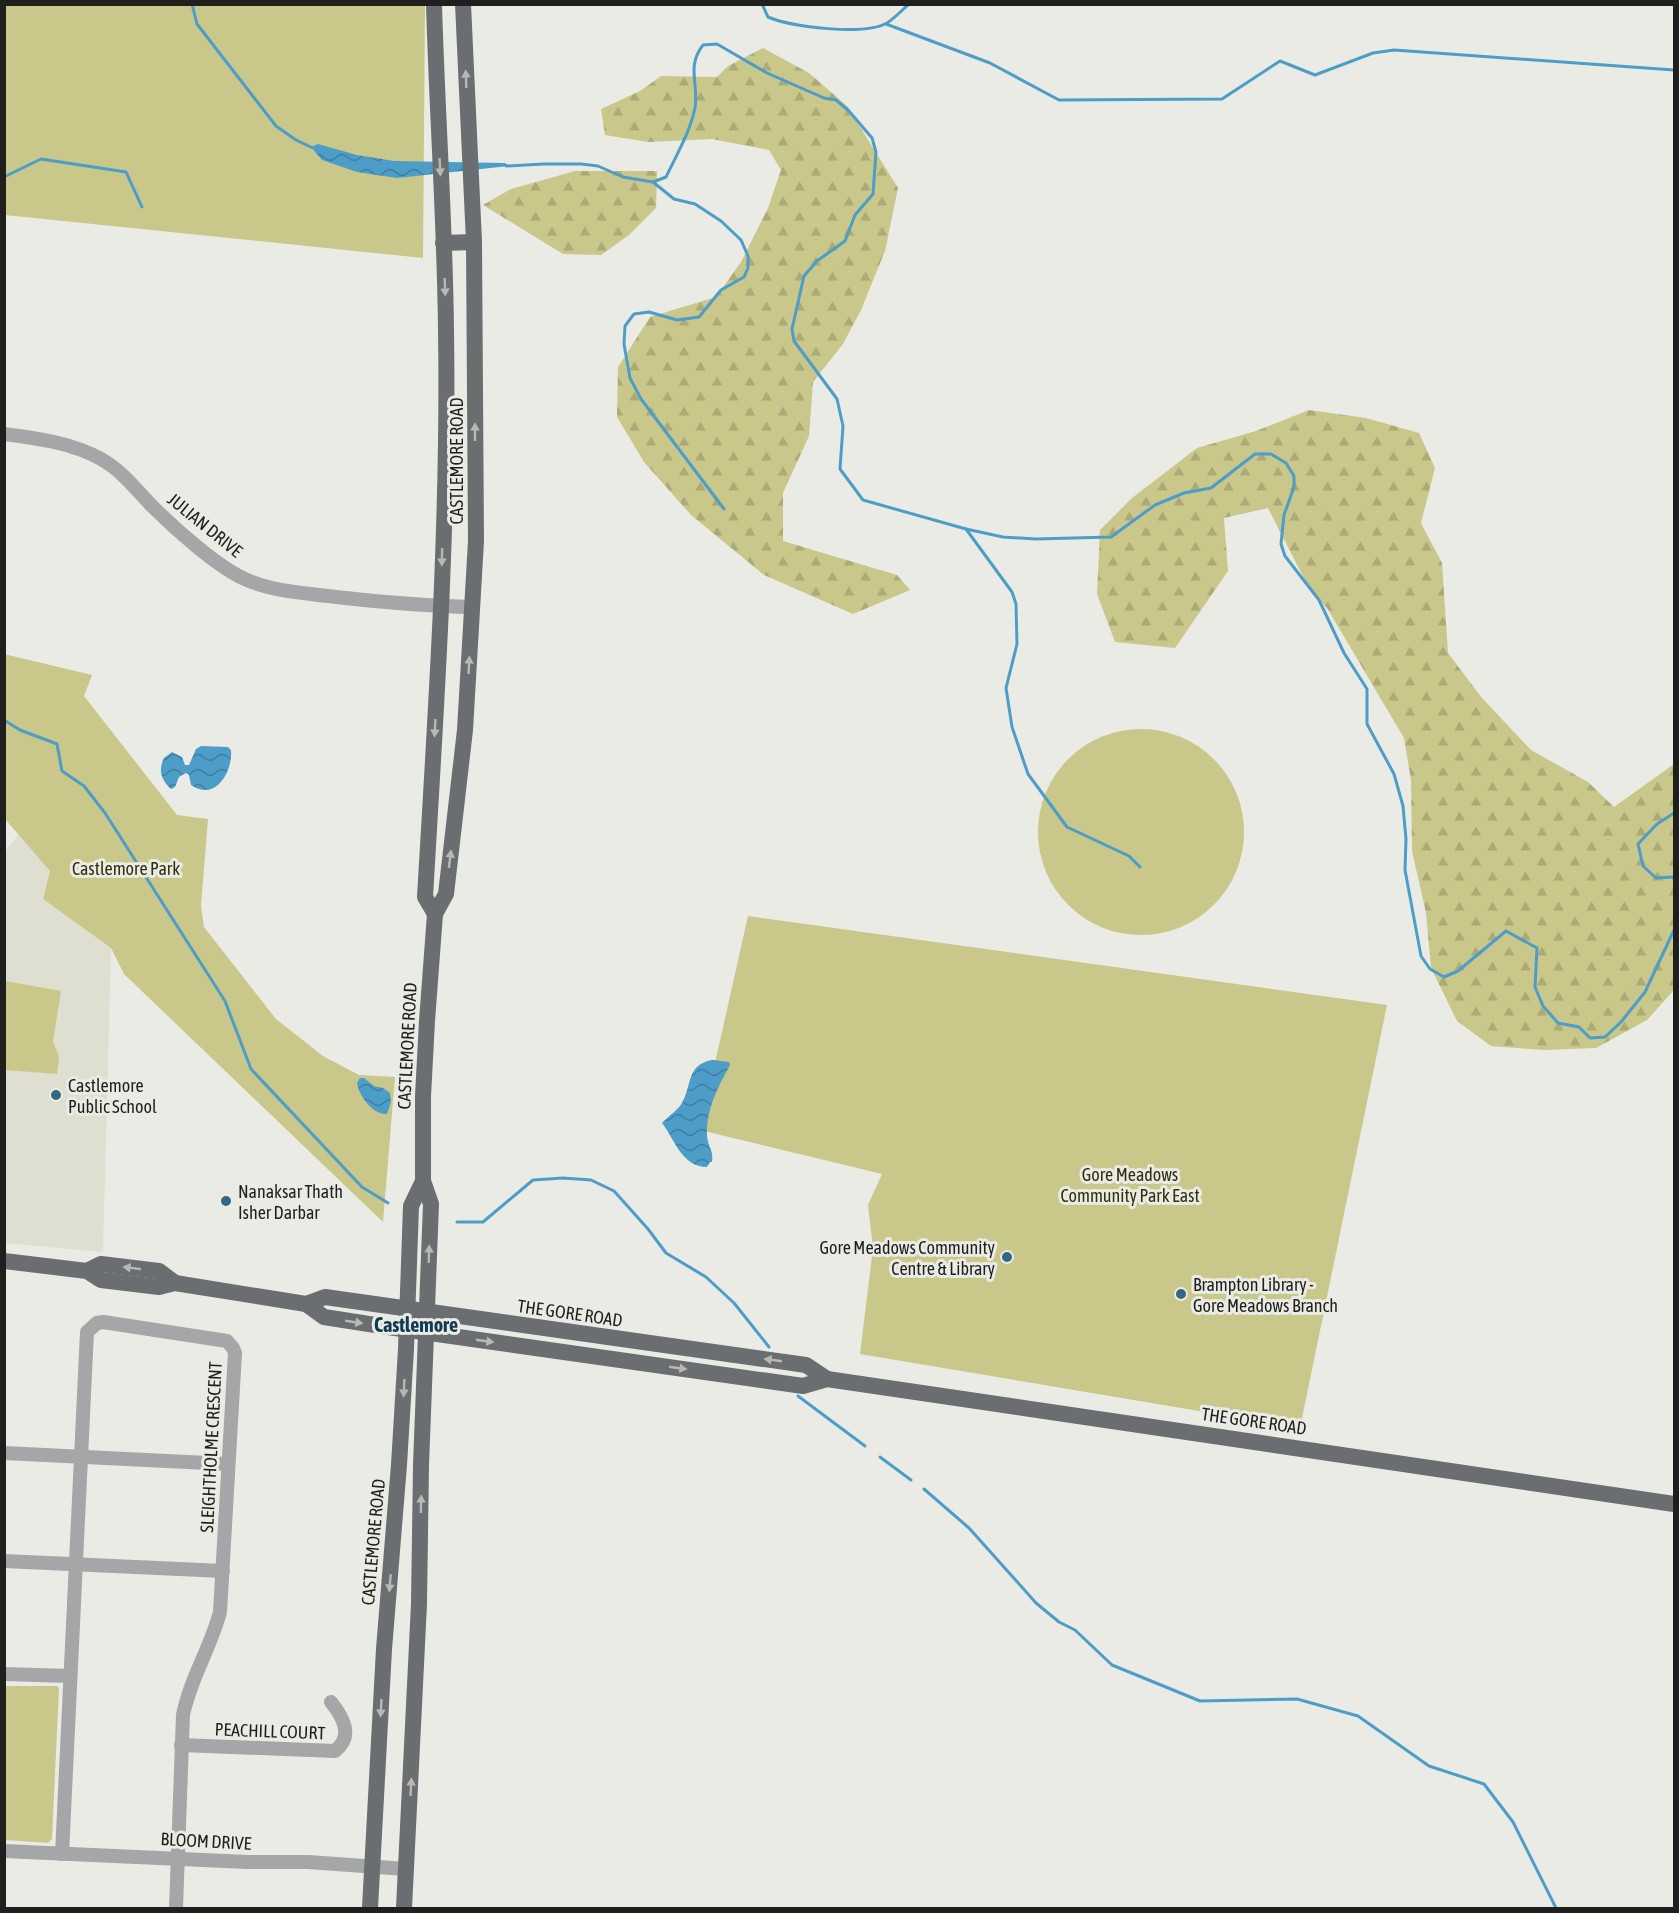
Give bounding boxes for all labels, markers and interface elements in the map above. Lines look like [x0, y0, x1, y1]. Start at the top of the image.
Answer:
one-way arrow [461, 69, 471, 88]
one-way arrow [436, 158, 445, 177]
one-way arrow [440, 277, 450, 296]
street label: CASTLEMORE ROAD [446, 398, 467, 524]
one-way arrow [470, 423, 480, 442]
street label: JULIAN DRIVE [163, 489, 247, 562]
one-way arrow [437, 548, 447, 567]
one-way arrow [464, 655, 473, 674]
one-way arrow [430, 718, 440, 737]
one-way arrow [446, 849, 455, 868]
park label: Castlemore Park [72, 858, 180, 879]
street label: CASTLEMORE ROAD [393, 982, 421, 1110]
place label: Castlemore Public School [68, 1075, 157, 1117]
marker: Castlemore Public School [49, 1088, 63, 1102]
park label: Gore Meadows Community Park East [1060, 1164, 1200, 1206]
place label: Nanaksar Thath Isher Darbar [238, 1181, 343, 1223]
marker: Nanaksar Thath Isher Darbar [219, 1194, 233, 1208]
place label: Gore Meadows Community Centre & Library [819, 1237, 995, 1279]
one-way arrow [425, 1244, 434, 1263]
marker: Gore Meadows Community Centre & Library [1000, 1250, 1014, 1264]
one-way arrow [123, 1263, 142, 1273]
place label: Brampton Library - Gore Meadows Branch [1193, 1274, 1338, 1316]
marker: Brampton Library - Gore Meadows Branch [1174, 1287, 1188, 1301]
street label: THE GORE ROAD [516, 1295, 624, 1331]
district label: Castlemore [374, 1313, 458, 1336]
one-way arrow [345, 1317, 364, 1326]
one-way arrow [476, 1336, 495, 1345]
one-way arrow [763, 1356, 782, 1365]
street label: SLEIGHTHOLME CRESCENT [196, 1361, 226, 1533]
one-way arrow [669, 1364, 688, 1373]
one-way arrow [399, 1379, 408, 1398]
street label: THE GORE ROAD [1200, 1403, 1308, 1439]
street label: CASTLEMORE ROAD [357, 1478, 389, 1606]
one-way arrow [416, 1494, 426, 1513]
one-way arrow [385, 1573, 395, 1592]
one-way arrow [376, 1698, 386, 1717]
street label: PEACHILL COURT [214, 1719, 326, 1743]
one-way arrow [406, 1778, 415, 1797]
street label: BLOOM DRIVE [160, 1828, 252, 1854]

